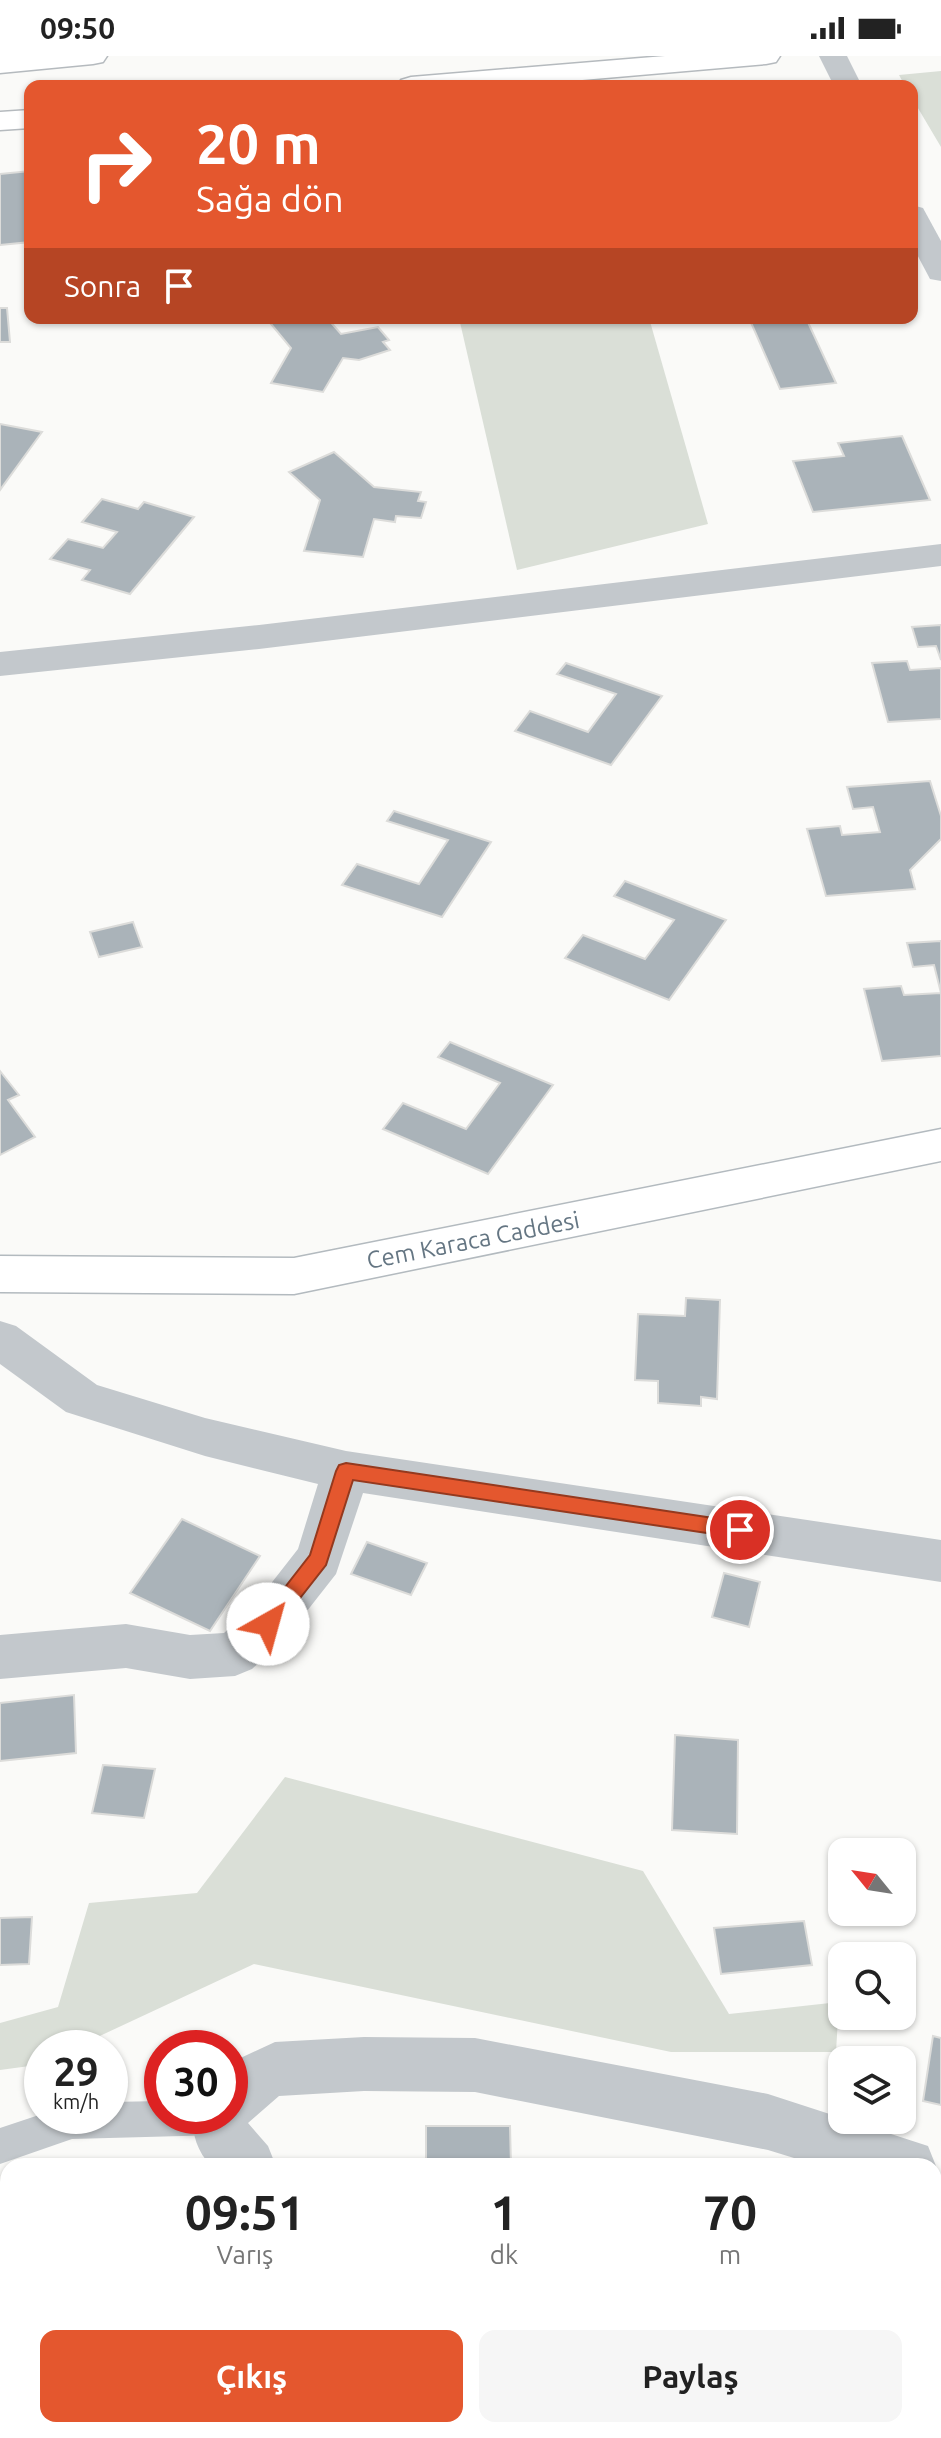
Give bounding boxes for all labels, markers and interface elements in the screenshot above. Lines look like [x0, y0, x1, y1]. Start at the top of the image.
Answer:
text: 09:50 [40, 11, 115, 45]
icon: right [64, 112, 168, 216]
text: 20 m [196, 112, 321, 175]
text: Sağa dön [196, 178, 344, 219]
icon: arrive [157, 264, 201, 308]
text: Sonra [64, 269, 141, 303]
street label: Cem Karaca Caddesi [364, 1206, 582, 1274]
pin [706, 1496, 774, 1564]
icon: arrive [718, 1508, 762, 1552]
position arrow [226, 1582, 310, 1666]
north arrow [828, 1838, 916, 1926]
map controls [828, 1838, 916, 2134]
button: search [828, 1942, 916, 2030]
speed limit sign: 30 [144, 2030, 248, 2134]
button: layers [828, 2046, 916, 2134]
text: 29 [53, 2049, 99, 2094]
text: km/h [53, 2090, 99, 2113]
text: 09:51 [185, 2185, 305, 2239]
text: 1 [490, 2185, 518, 2239]
text: 70 [703, 2185, 757, 2239]
text: Varış [216, 2240, 273, 2269]
text: dk [490, 2240, 518, 2269]
text: m [719, 2240, 741, 2269]
button: Çıkış [40, 2330, 463, 2422]
button: Paylaş [479, 2330, 902, 2422]

